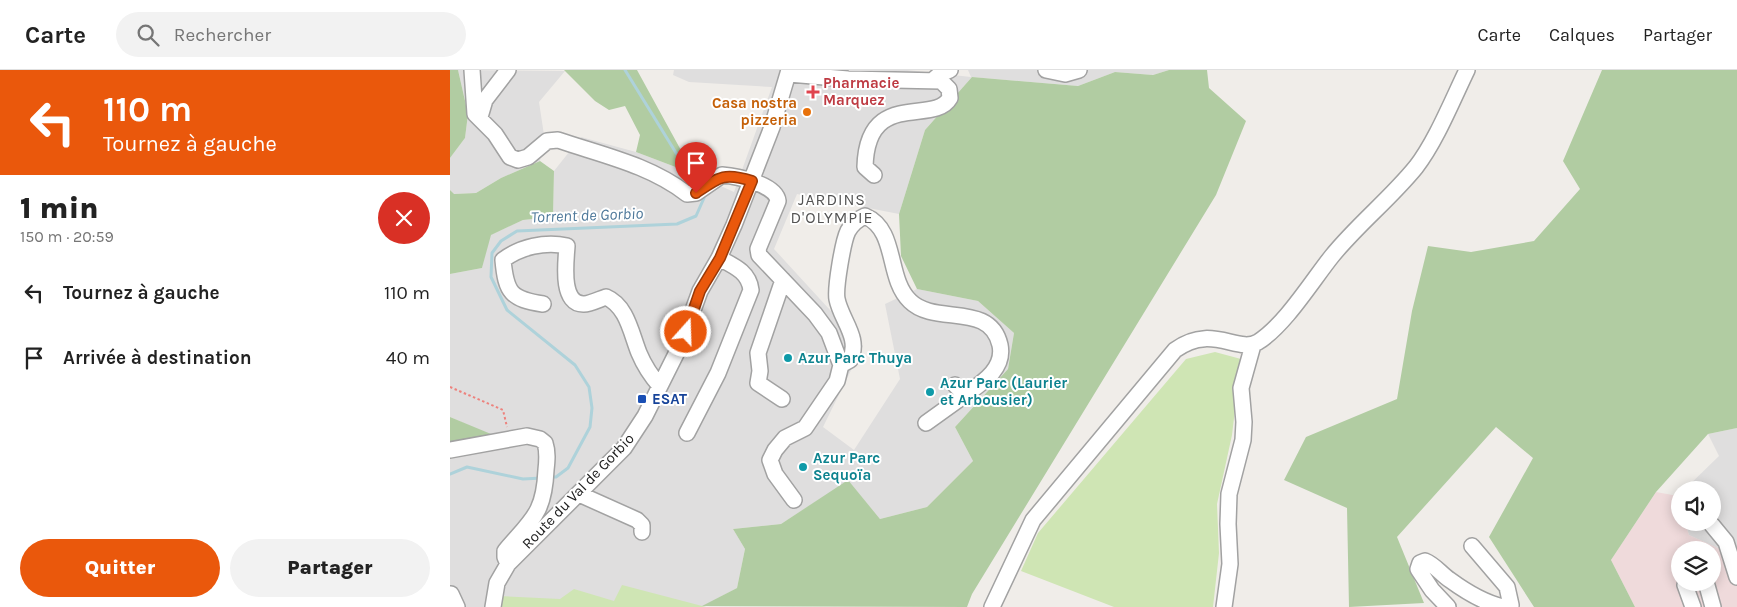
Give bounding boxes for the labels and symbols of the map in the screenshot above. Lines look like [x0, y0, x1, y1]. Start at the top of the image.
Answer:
place label: Pharmacie Marquez [823, 74, 900, 109]
marker: Pharmacie Marquez [807, 86, 819, 98]
place label: Casa nostra pizzeria [712, 94, 797, 129]
marker: Casa nostra pizzeria [801, 106, 813, 118]
pin [675, 142, 717, 193]
district label: JARDINS D'OLYMPIE [790, 190, 874, 227]
water label: Torrent de Gorbio [530, 204, 644, 226]
position arrow [659, 305, 711, 357]
place label: Azur Parc Thuya [798, 349, 912, 367]
marker: Azur Parc Thuya [782, 352, 794, 364]
place label: Azur Parc (Laurier et Arbousier) [940, 374, 1067, 409]
marker: Azur Parc (Laurier et Arbousier) [924, 386, 936, 398]
place label: ESAT [652, 390, 687, 408]
marker: ESAT [636, 393, 648, 405]
street label: Route du Val de Gorbio [518, 429, 638, 553]
place label: Azur Parc Sequoïa [813, 449, 880, 484]
marker: Azur Parc Sequoïa [797, 461, 809, 473]

